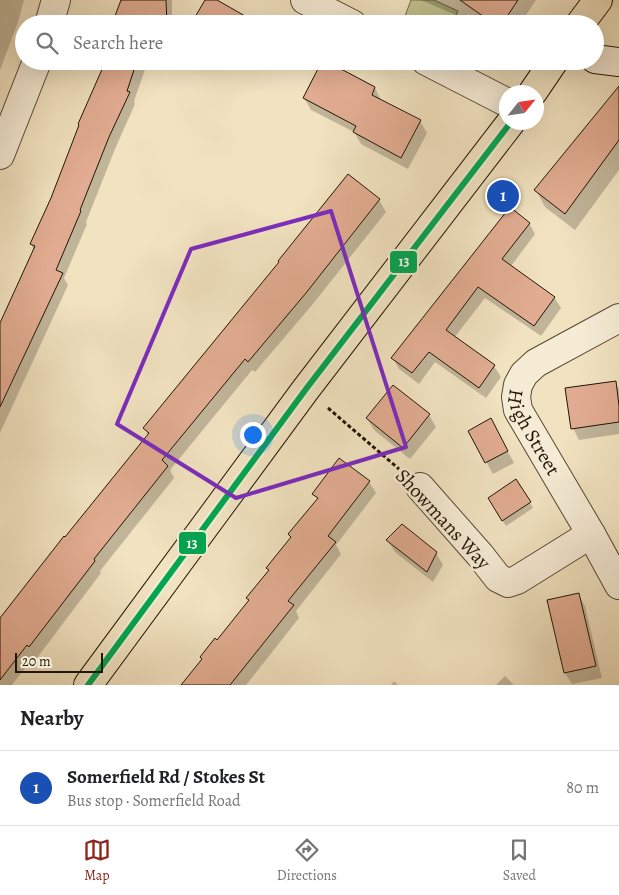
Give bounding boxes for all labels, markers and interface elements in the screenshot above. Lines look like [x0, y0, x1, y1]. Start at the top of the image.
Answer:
search box [15, 15, 604, 70]
icon: search [33, 29, 61, 57]
text: Search here [73, 30, 163, 56]
north arrow [499, 85, 544, 130]
pin: 1 [487, 177, 519, 215]
line badge: 13 [389, 250, 418, 274]
text: 13 [398, 252, 410, 271]
street label: High Street [501, 387, 567, 481]
your location [240, 422, 266, 448]
street label: Showmans Way [389, 463, 497, 576]
line badge: 13 [178, 531, 207, 555]
text: 13 [186, 534, 198, 553]
scale bar [15, 650, 102, 673]
text: 20 m [22, 652, 51, 671]
text: Nearby [20, 704, 83, 732]
text: Somerfield Rd / Stokes St [67, 764, 265, 790]
text: 1 [33, 777, 39, 799]
text: 80 m [566, 777, 599, 799]
text: Bus stop · Somerfield Road [67, 790, 241, 812]
tab: Map [83, 836, 111, 885]
tab: Directions [277, 836, 337, 885]
tab: Saved [503, 836, 536, 885]

